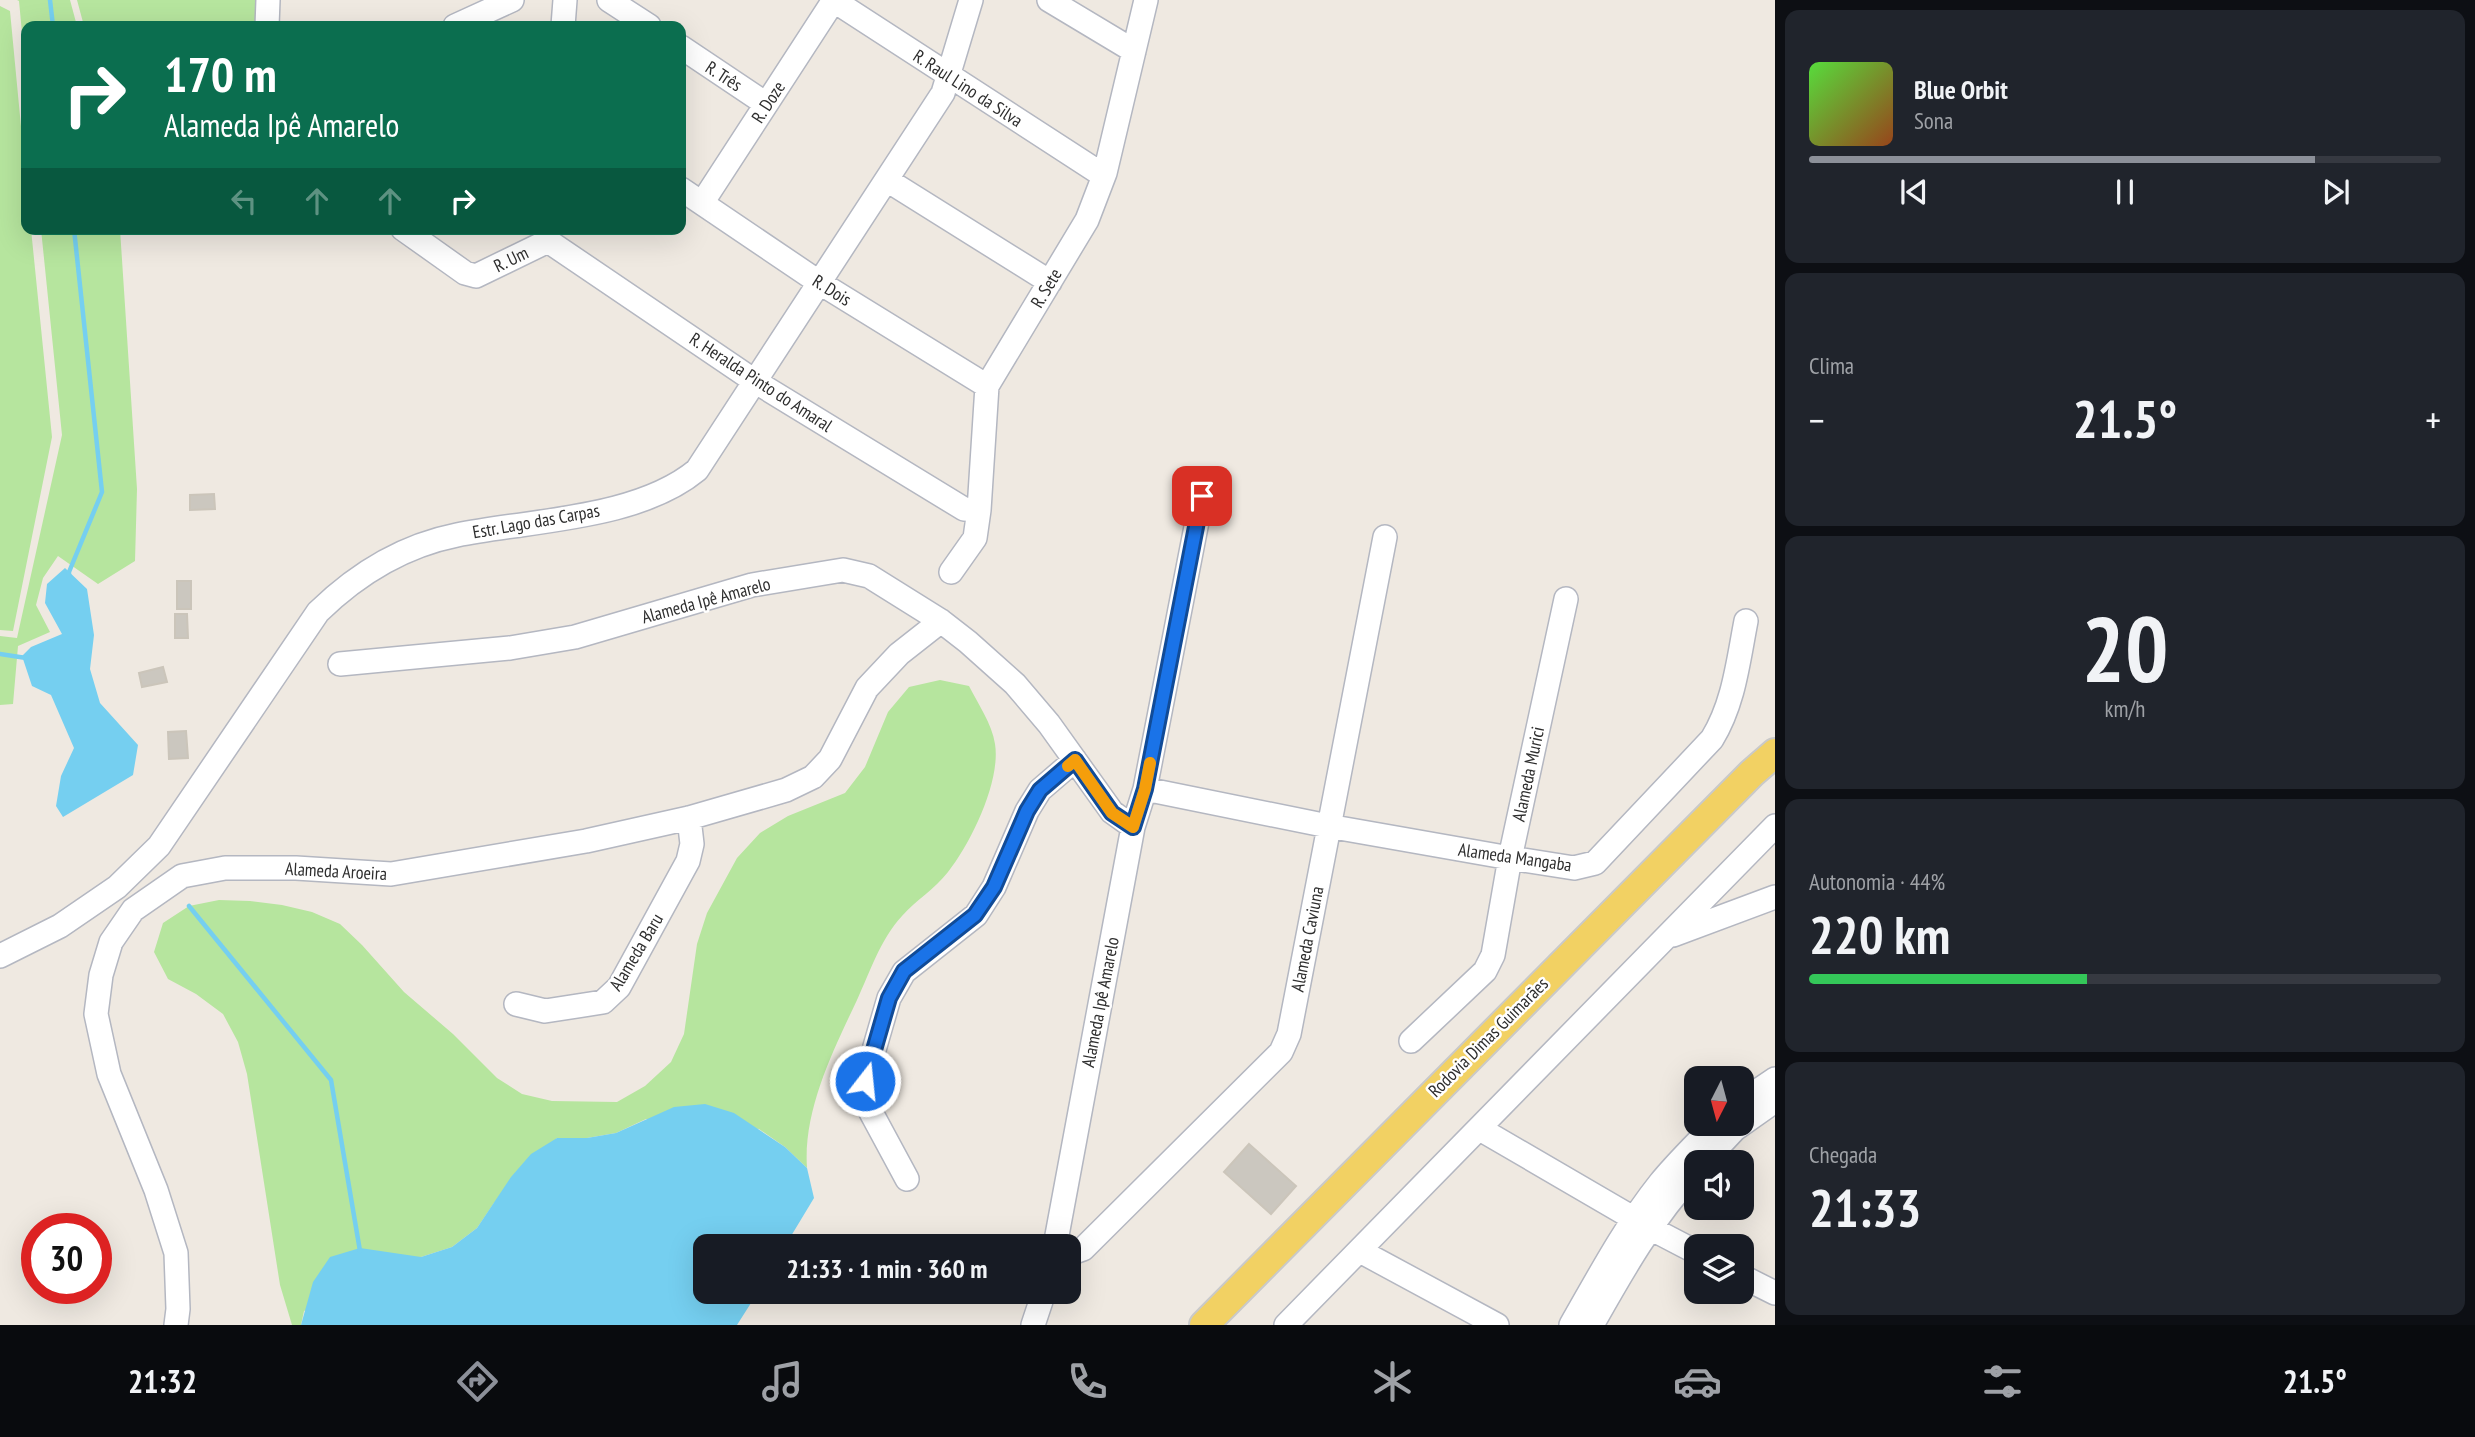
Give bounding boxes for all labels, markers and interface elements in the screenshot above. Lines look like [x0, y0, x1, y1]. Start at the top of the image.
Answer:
text: 170 m [164, 42, 277, 106]
street label: R. Raul Lino da Silva [909, 44, 1027, 132]
icon: right [49, 49, 140, 140]
street label: R. Três [701, 56, 747, 96]
text: Blue Orbit [1914, 73, 2008, 106]
street label: R. Doze [746, 77, 790, 127]
text: Alameda Ipê Amarelo [164, 104, 399, 146]
text: Sona [1914, 106, 1953, 135]
icon: previous [1895, 173, 1933, 211]
icon: pause [2106, 173, 2144, 211]
icon: next [2317, 173, 2355, 211]
icon: left [225, 182, 263, 220]
icon: ahead [298, 182, 336, 220]
icon: ahead [371, 182, 409, 220]
icon: right [444, 182, 482, 220]
street label: R. Um [490, 241, 532, 277]
street label: R. Sete [1025, 264, 1067, 312]
street label: R. Dois [808, 269, 856, 311]
street label: R. Heralda Pinto do Amaral [685, 327, 837, 437]
text: Clima [1809, 351, 1854, 380]
text: 21.5° [2073, 385, 2177, 452]
text: − [1809, 395, 1825, 444]
text: + [2425, 395, 2441, 444]
pin [1172, 466, 1232, 526]
icon: arrive [1183, 477, 1221, 515]
street label: Estr. Lago das Carpas [471, 499, 601, 543]
street label: Alameda Ipê Amarelo [639, 572, 773, 628]
text: 20 [2082, 589, 2169, 707]
text: km/h [2105, 694, 2145, 723]
street label: Alameda Murici [1507, 725, 1549, 823]
street label: Alameda Mangaba [1457, 838, 1573, 876]
street label: Alameda Aroeira [284, 857, 388, 885]
text: Autonomia · 44% [1809, 867, 1945, 896]
street label: Alameda Caviuna [1286, 884, 1328, 994]
text: 220 km [1809, 901, 1950, 968]
street label: Alameda Baru [604, 909, 668, 995]
street label: Alameda Ipê Amarelo [1076, 935, 1124, 1069]
street label: Rodovia Dimas Guimarães [1423, 972, 1553, 1102]
position arrow [828, 1044, 902, 1118]
north arrow [1684, 1066, 1754, 1136]
map controls [1684, 1066, 1754, 1304]
text: Chegada [1809, 1140, 1877, 1169]
button: sound [1684, 1150, 1754, 1220]
text: 21:33 [1809, 1174, 1921, 1241]
speed limit sign: 30 [21, 1213, 112, 1304]
button: layers [1684, 1234, 1754, 1304]
text: 21:33 · 1 min · 360 m [787, 1252, 987, 1285]
icon: directions [453, 1357, 502, 1406]
icon: music [758, 1357, 807, 1406]
icon: phone [1063, 1357, 1112, 1406]
icon: climate [1368, 1357, 1417, 1406]
icon: car [1673, 1357, 1722, 1406]
icon: filters [1978, 1357, 2027, 1406]
text: 21:32 [128, 1360, 197, 1402]
text: 21.5° [2283, 1360, 2347, 1402]

